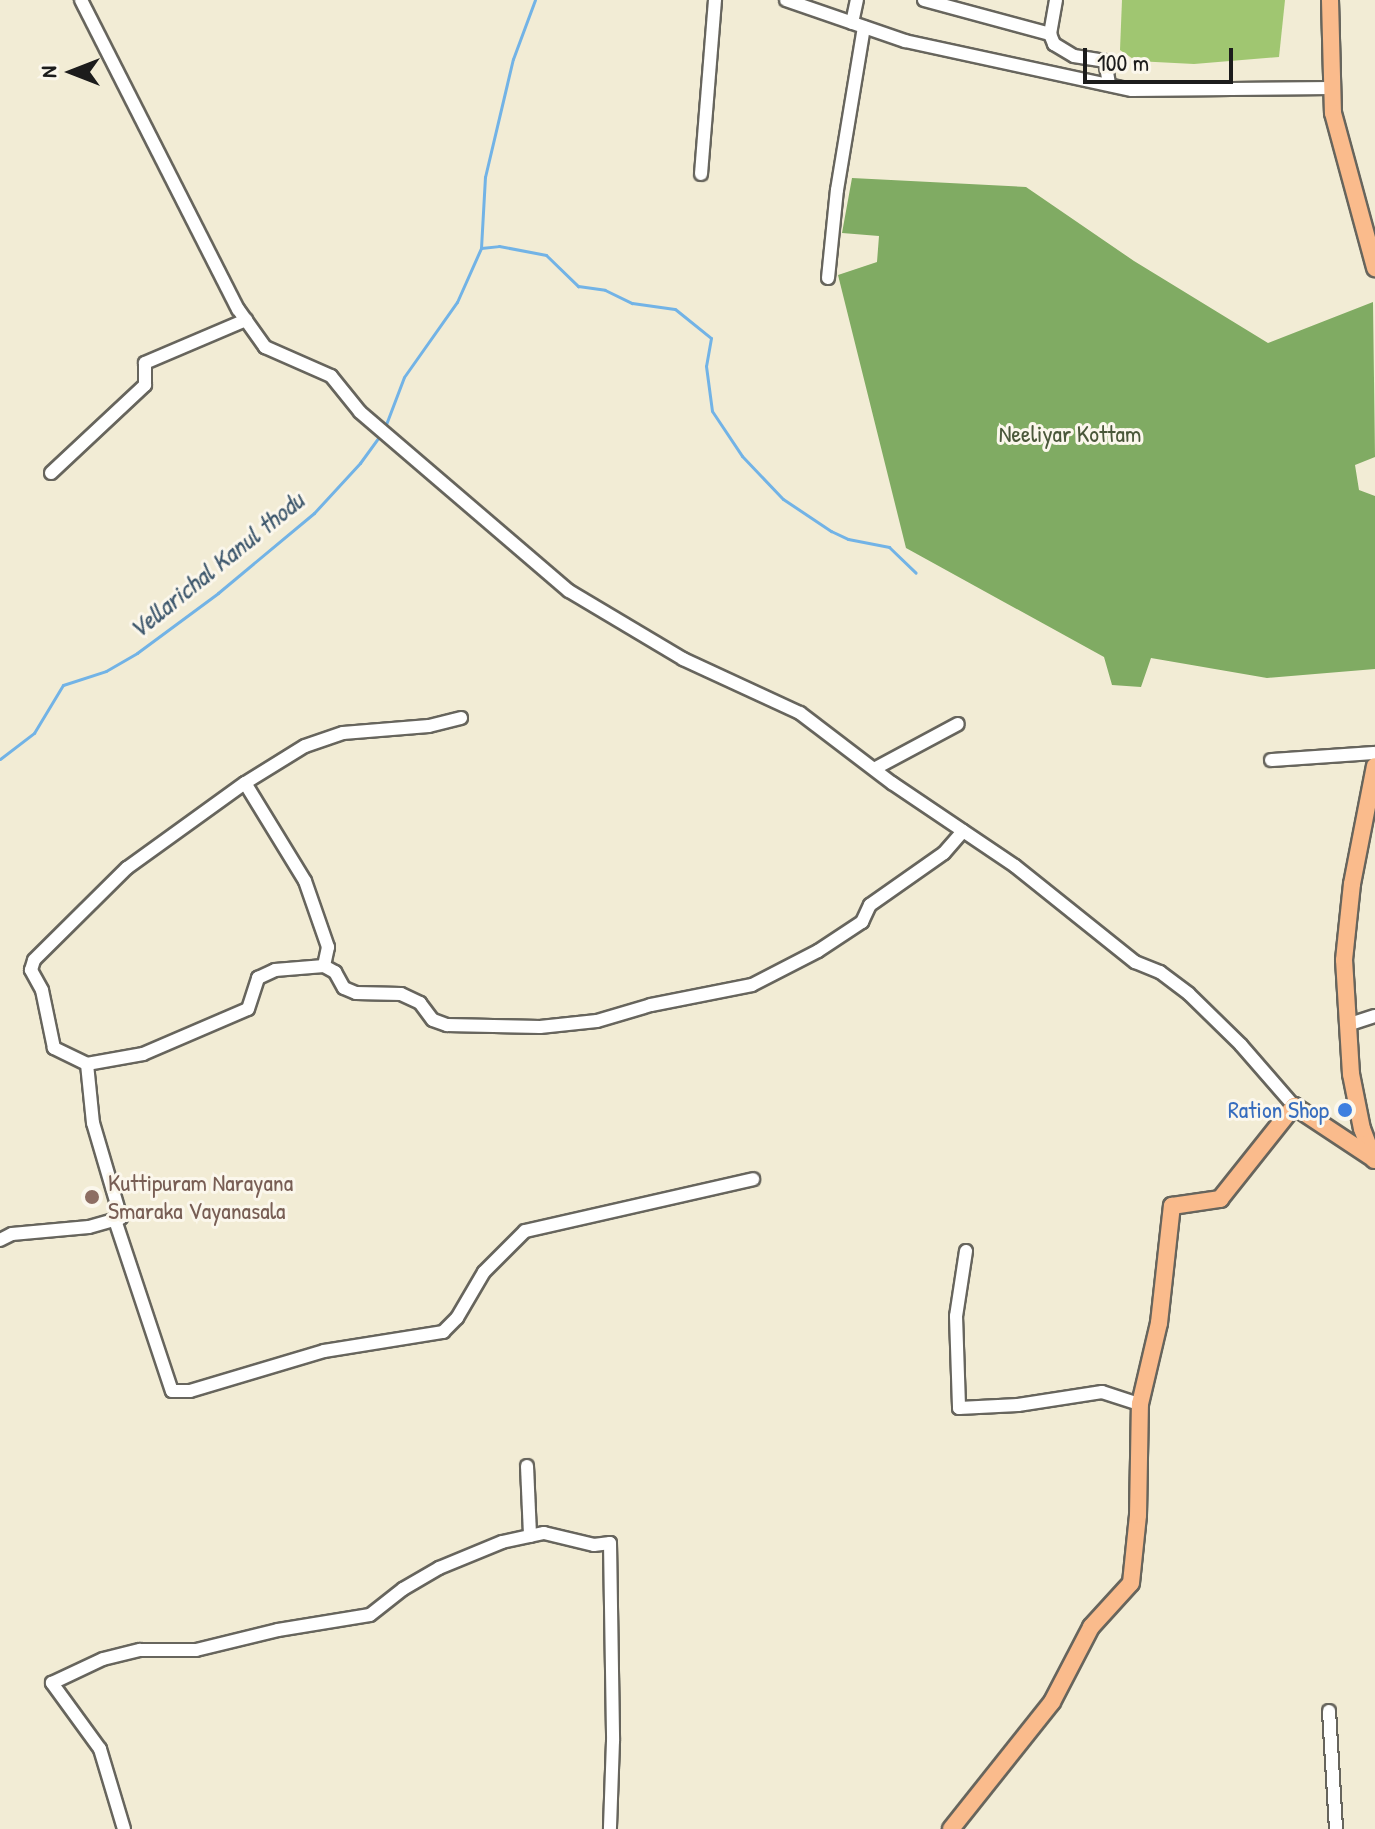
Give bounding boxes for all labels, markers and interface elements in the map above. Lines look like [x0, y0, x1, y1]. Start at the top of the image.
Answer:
north arrow [32, 32, 112, 112]
scale bar [1087, 32, 1237, 82]
text: 100 m [1097, 46, 1149, 78]
text: N [33, 66, 63, 78]
park label: Neeliyar Kottam [999, 420, 1141, 448]
water label: Vellarichal Kanul thodu [122, 485, 310, 645]
place label: Ration Shop [1228, 1096, 1329, 1124]
marker: Ration Shop [1336, 1101, 1354, 1119]
place label: Kuttipuram Narayana Smaraka Vayanasala [108, 1169, 293, 1225]
marker: Kuttipuram Narayana Smaraka Vayanasala [83, 1188, 101, 1206]

